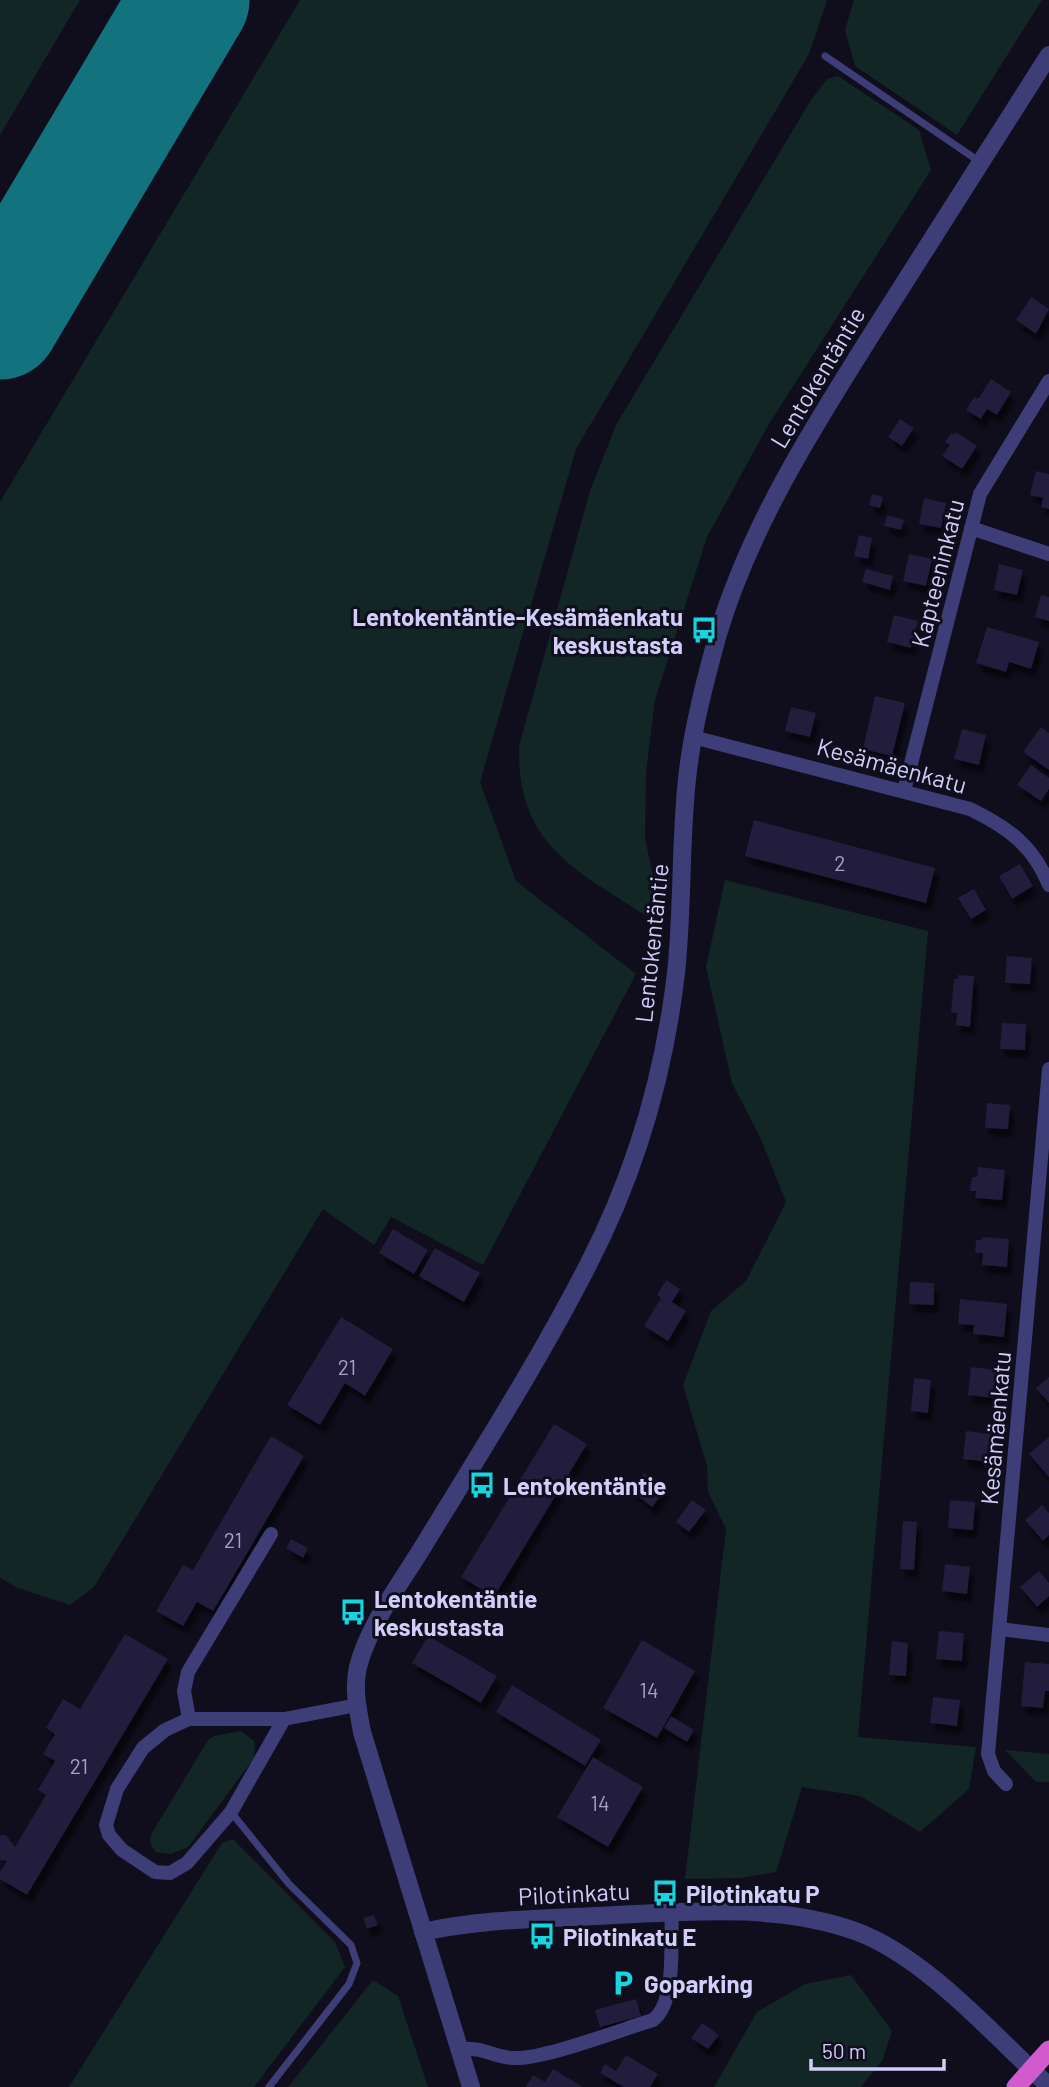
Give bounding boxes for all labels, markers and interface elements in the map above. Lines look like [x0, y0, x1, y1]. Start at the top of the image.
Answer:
street label: Lentokentäntie [763, 301, 871, 453]
street label: Kapteeninkatu [905, 496, 969, 650]
place label: Lentokentäntie-Kesämäenkatu keskustasta [352, 602, 683, 659]
bus stop icon: Lentokentäntie-Kesämäenkatu keskustasta [689, 615, 719, 645]
street label: Kesämäenkatu [814, 731, 970, 799]
house number: 2 [834, 850, 846, 875]
street label: Lentokentäntie [628, 862, 674, 1024]
street label: Kesämäenkatu [974, 1350, 1016, 1506]
house number: 21 [338, 1354, 356, 1379]
bus stop icon: Lentokentäntie [467, 1470, 497, 1500]
place label: Lentokentäntie [503, 1471, 666, 1500]
house number: 21 [224, 1527, 242, 1552]
place label: Lentokentäntie keskustasta [374, 1584, 537, 1641]
bus stop icon: Lentokentäntie keskustasta [338, 1597, 368, 1627]
house number: 14 [640, 1677, 658, 1702]
house number: 21 [70, 1753, 88, 1778]
house number: 14 [591, 1790, 609, 1815]
street label: Pilotinkatu [517, 1876, 631, 1910]
bus stop icon: Pilotinkatu P [650, 1878, 680, 1908]
place label: Pilotinkatu P [686, 1879, 820, 1908]
bus stop icon: Pilotinkatu E [527, 1921, 557, 1951]
place label: Pilotinkatu E [563, 1922, 696, 1951]
parking icon: Goparking [608, 1968, 638, 1998]
place label: Goparking [644, 1969, 753, 1998]
scale bar [811, 2028, 944, 2072]
text: 50 m [822, 2038, 866, 2063]

